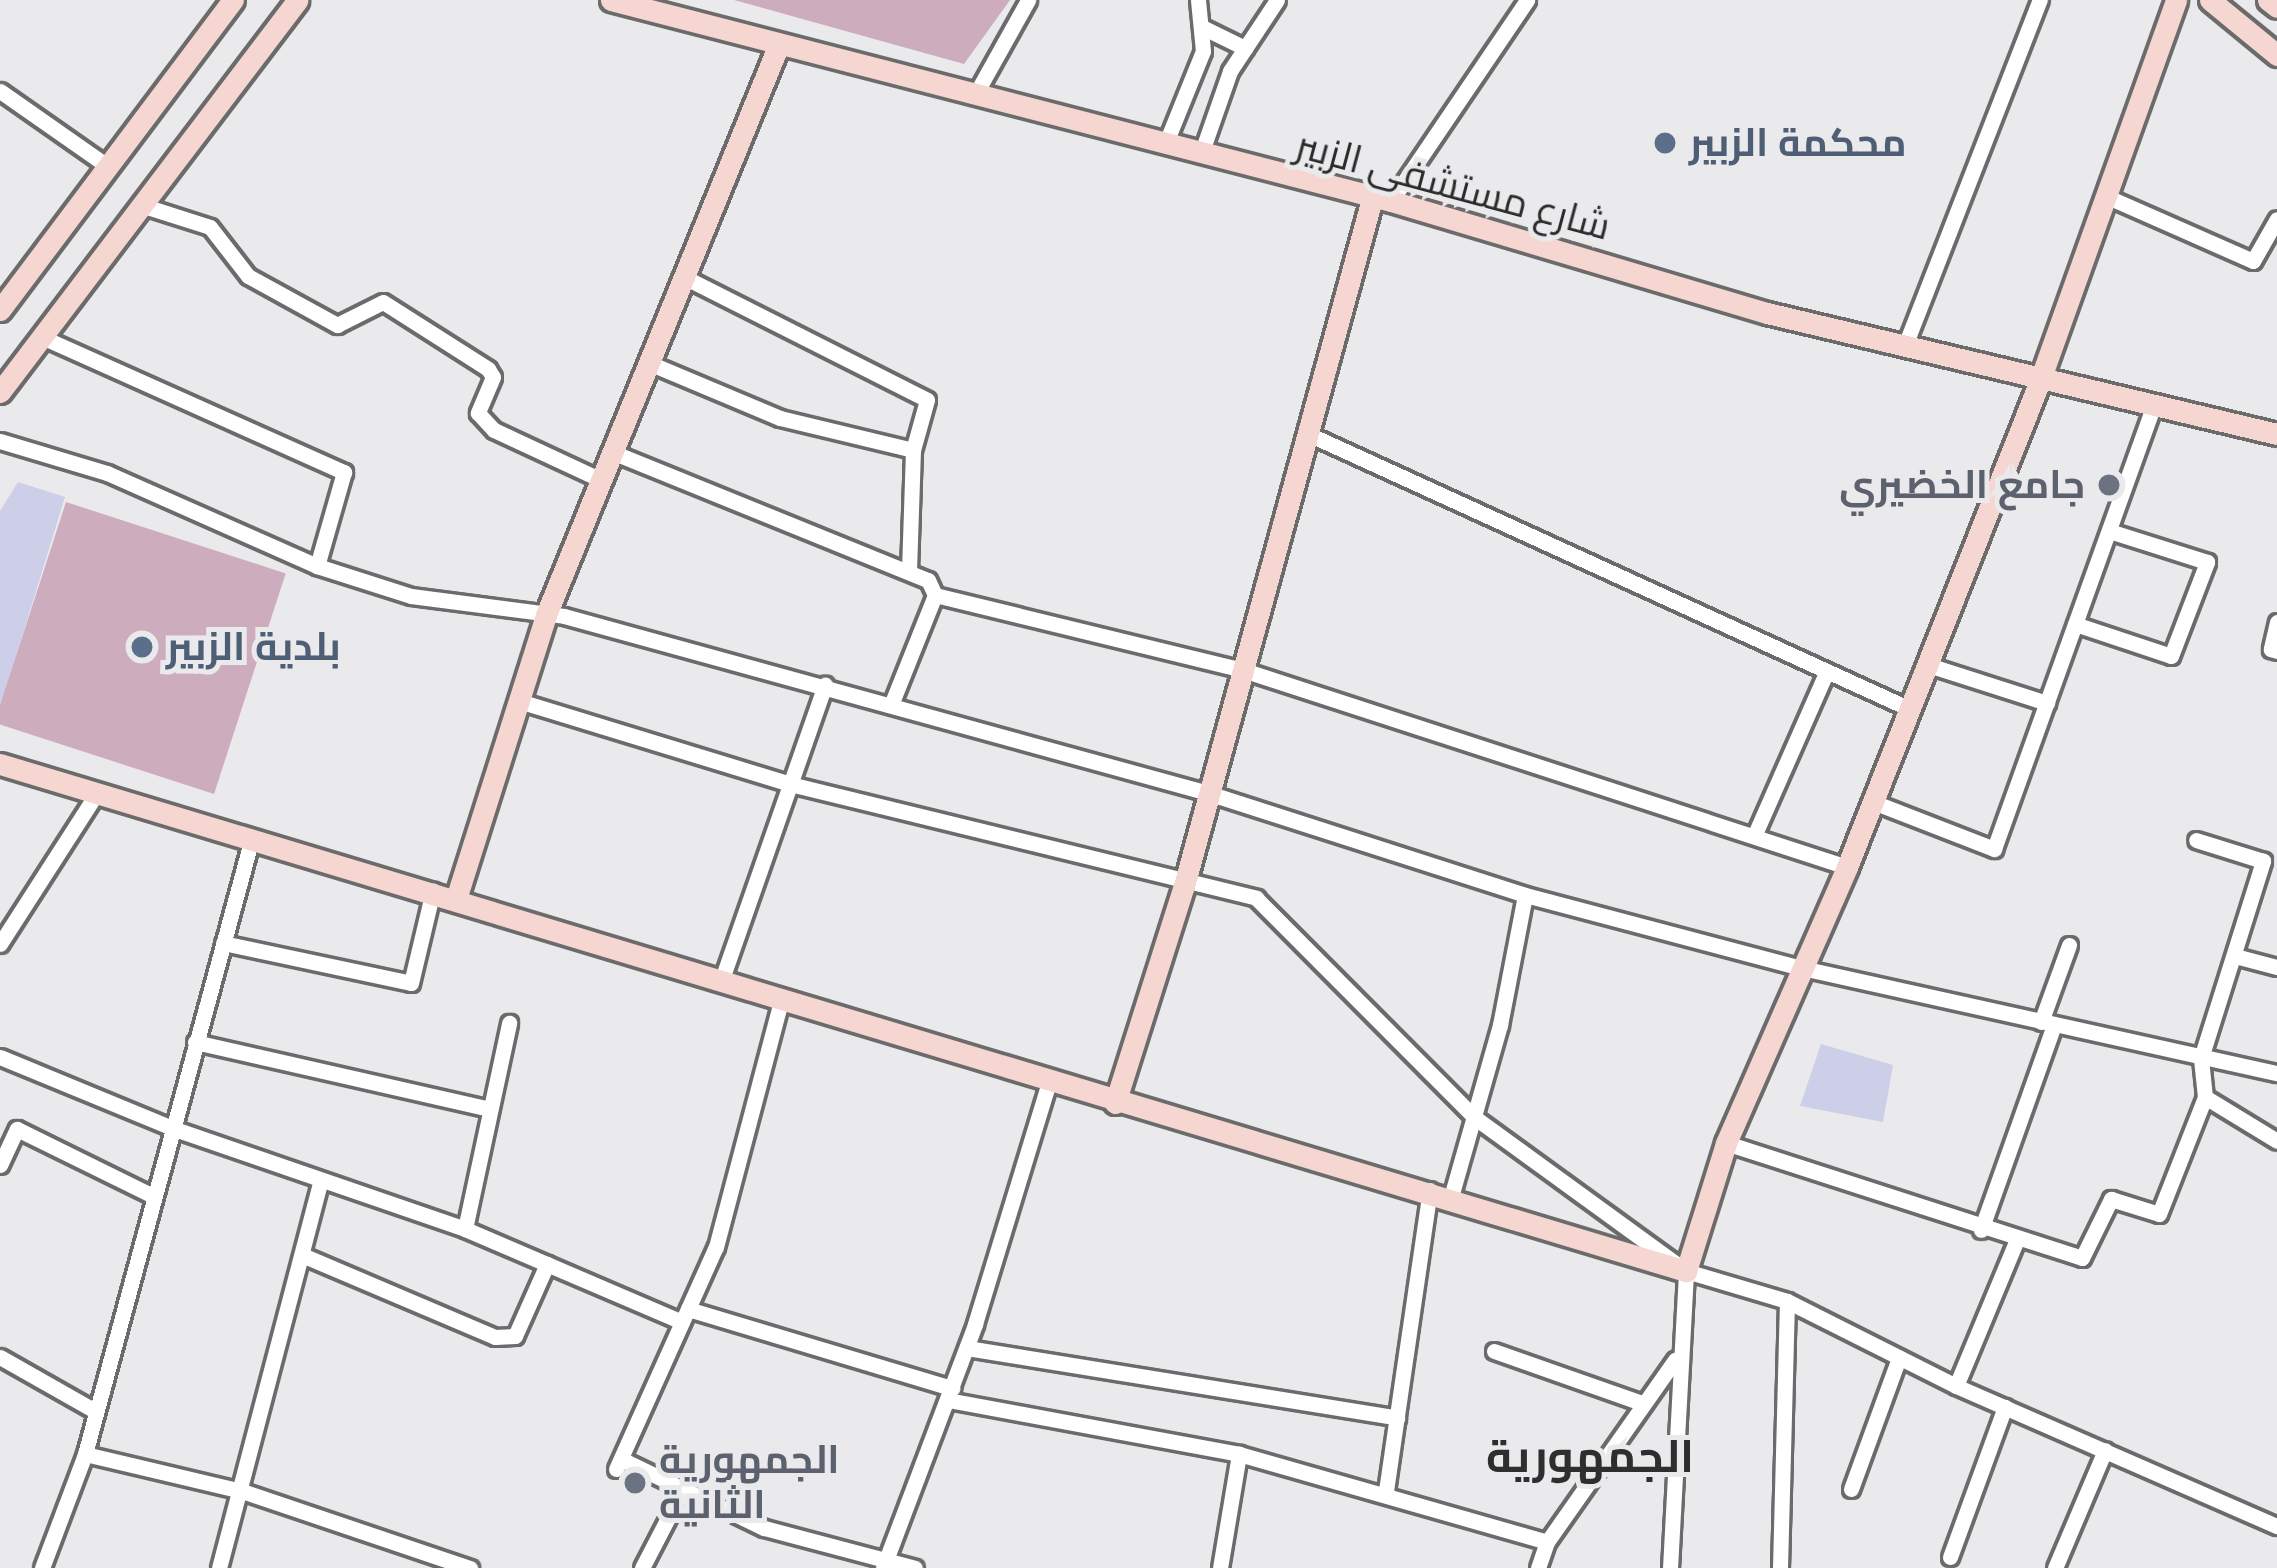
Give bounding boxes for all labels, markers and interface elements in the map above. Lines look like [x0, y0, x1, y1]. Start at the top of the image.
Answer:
place label: محكمة الزبير [1689, 120, 1907, 166]
street label: شارع مستشفى الزبير [1291, 122, 1615, 250]
marker: محكمة الزبير [1652, 130, 1678, 156]
place label: جامع الخضيري [1839, 462, 2085, 508]
marker: جامع الخضيري [2096, 472, 2122, 498]
place label: بلدية الزبير [166, 624, 341, 670]
marker: بلدية الزبير [129, 634, 155, 660]
district label: الجمهورية [1486, 1431, 1694, 1485]
place label: الجمهورية الثانية [659, 1438, 839, 1529]
marker: الجمهورية الثانية [622, 1470, 648, 1496]

